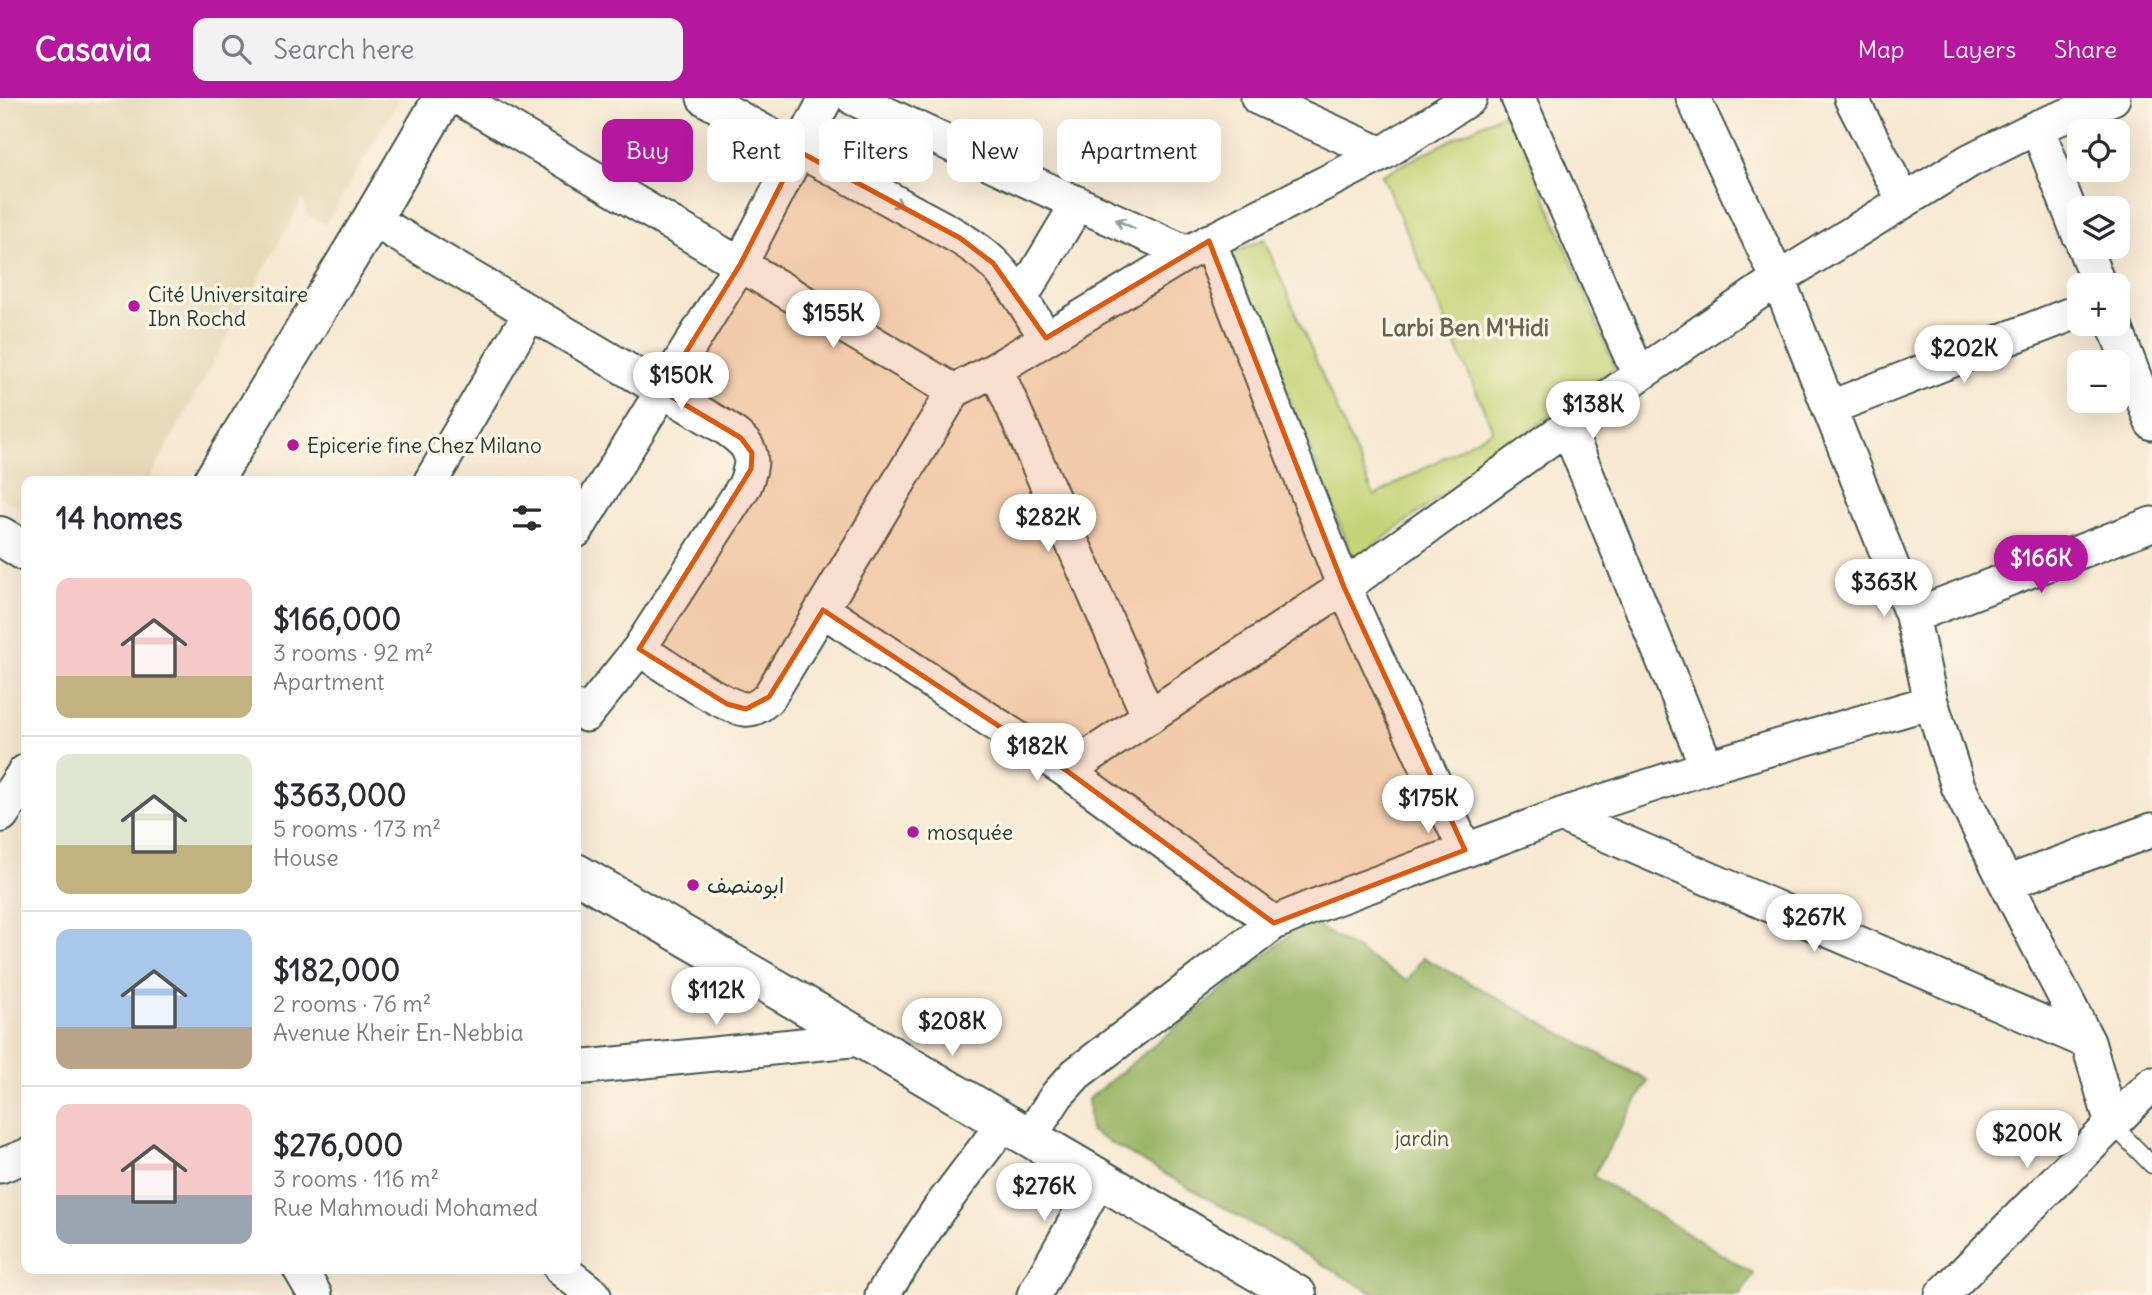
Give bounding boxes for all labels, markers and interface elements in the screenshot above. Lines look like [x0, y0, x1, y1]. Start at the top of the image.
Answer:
search box [193, 18, 683, 81]
text: Casavia [35, 28, 151, 70]
icon: search [217, 30, 255, 68]
text: Search here [273, 33, 414, 66]
text: Map [1858, 34, 1904, 64]
text: Layers [1942, 34, 2016, 64]
text: Share [2054, 34, 2117, 64]
chip: Buy [602, 119, 693, 182]
chip: Rent [707, 119, 805, 182]
chip: Filters [819, 119, 933, 182]
chip: New [947, 119, 1043, 182]
chip: Apartment [1057, 119, 1221, 182]
map controls [2067, 119, 2130, 413]
button: locate [2067, 119, 2130, 182]
one-way arrow [882, 195, 903, 208]
button: layers [2067, 196, 2130, 259]
one-way arrow [1114, 217, 1136, 230]
button: + [2067, 273, 2130, 336]
place label: Cité Universitaire Ibn Rochd [148, 281, 308, 332]
pin: $155K [784, 290, 882, 350]
marker: Cité Universitaire Ibn Rochd [126, 298, 142, 314]
text: $155K [802, 298, 864, 327]
district label: Larbi Ben M'Hidi [1381, 313, 1549, 342]
pin: $202K [1915, 326, 2013, 385]
text: $202K [1930, 333, 1998, 362]
button: − [2067, 350, 2130, 413]
pin: $150K [632, 352, 730, 412]
text: $150K [649, 360, 713, 389]
pin: $138K [1544, 382, 1642, 441]
text: $138K [1562, 389, 1624, 418]
place label: Epicerie fine Chez Milano [307, 432, 542, 459]
marker: Epicerie fine Chez Milano [285, 437, 301, 453]
pin: $282K [999, 494, 1097, 554]
text: 14 homes [56, 499, 183, 537]
icon: filters [508, 499, 546, 537]
text: $282K [1015, 502, 1081, 531]
pin: $166K [1992, 536, 2090, 595]
text: $166K [2010, 543, 2072, 572]
pin: $363K [1835, 560, 1933, 619]
text: $363K [1851, 567, 1917, 596]
text: $166,000 [273, 600, 401, 638]
icon: home [112, 606, 196, 690]
text: 3 rooms · 92 m² [273, 638, 433, 667]
text: Apartment [273, 667, 385, 696]
pin: $182K [988, 724, 1086, 783]
text: $182K [1006, 731, 1068, 760]
text: $363,000 [273, 776, 407, 814]
pin: $175K [1379, 776, 1477, 835]
icon: home [112, 782, 196, 866]
text: $175K [1398, 783, 1458, 812]
text: 5 rooms · 173 m² [273, 814, 441, 843]
place label: mosquée [927, 819, 1013, 846]
marker: mosquée [905, 824, 921, 840]
text: House [273, 843, 339, 872]
place label: ابومنصف [707, 872, 784, 900]
marker: ابومنصف [685, 877, 701, 893]
pin: $267K [1765, 894, 1863, 954]
text: $267K [1782, 902, 1846, 931]
text: $182,000 [273, 951, 400, 989]
icon: home [112, 957, 196, 1041]
pin: $112K [667, 968, 765, 1027]
text: $112K [687, 975, 745, 1004]
text: 2 rooms · 76 m² [273, 989, 431, 1018]
pin: $208K [903, 998, 1001, 1058]
text: $208K [918, 1006, 986, 1035]
text: Avenue Kheir En-Nebbia [273, 1018, 524, 1047]
pin: $200K [1978, 1110, 2076, 1170]
text: $200K [1992, 1118, 2062, 1147]
park label: jardin [1394, 1125, 1449, 1152]
text: $276,000 [273, 1126, 403, 1164]
icon: home [112, 1132, 196, 1216]
text: 3 rooms · 116 m² [273, 1164, 439, 1193]
pin: $276K [995, 1164, 1093, 1223]
text: $276K [1012, 1171, 1076, 1200]
text: Rue Mahmoudi Mohamed [273, 1193, 538, 1222]

